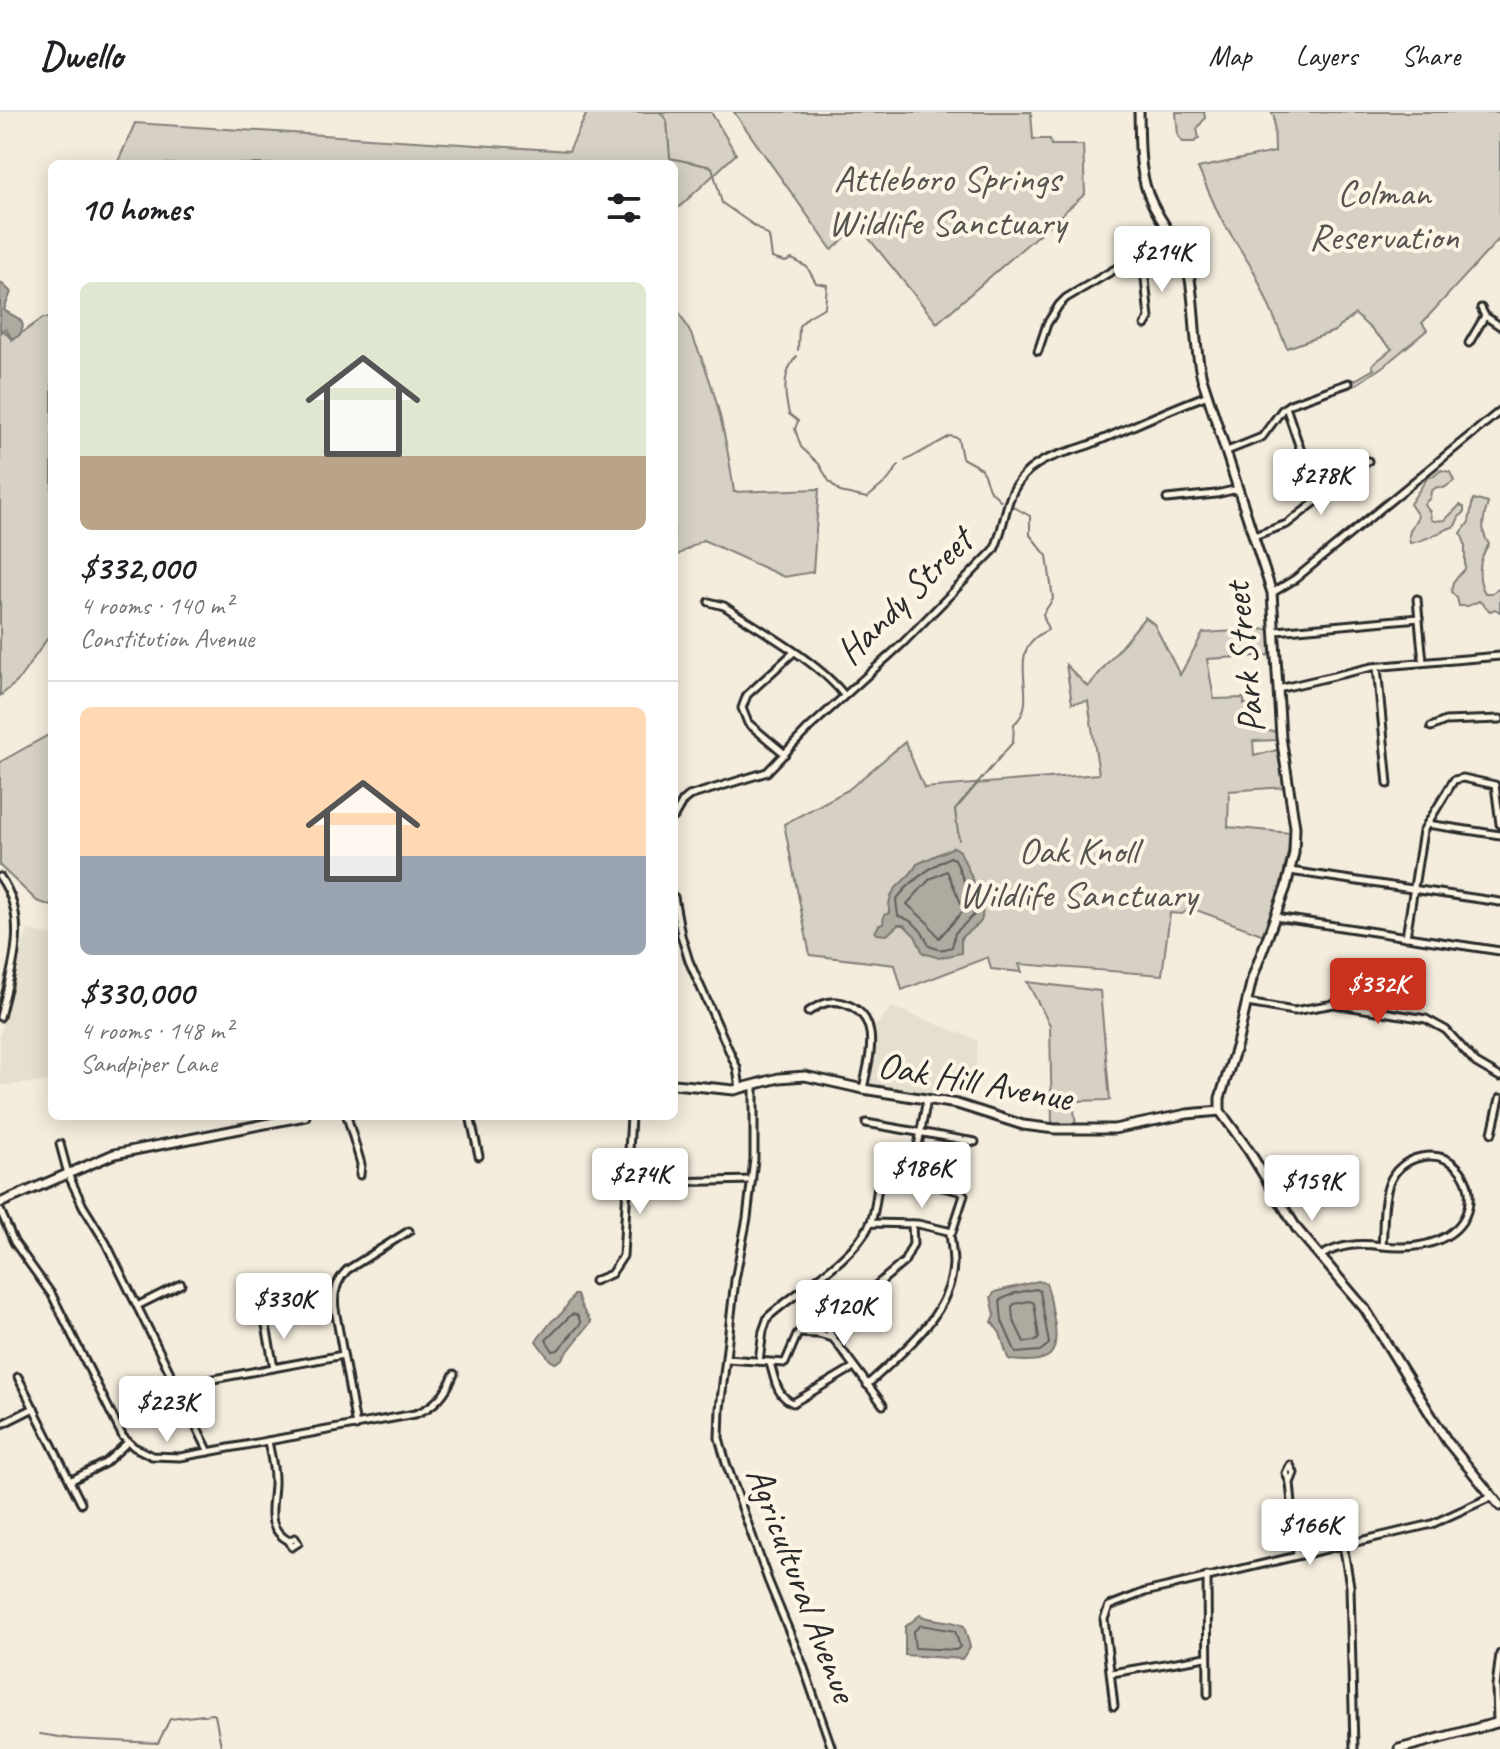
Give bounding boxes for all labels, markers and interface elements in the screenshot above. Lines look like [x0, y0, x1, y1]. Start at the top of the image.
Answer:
text: Dwello [40, 32, 123, 79]
text: Map [1209, 38, 1252, 73]
text: Layers [1296, 38, 1357, 73]
text: Share [1401, 38, 1460, 73]
park label: Attleboro Springs Wildlife Sanctuary [828, 155, 1069, 246]
park label: Colman Reservation [1309, 169, 1460, 260]
icon: filters [602, 186, 646, 230]
text: 10 homes [80, 187, 191, 230]
pin: $214K [1106, 226, 1218, 294]
text: $214K [1132, 235, 1192, 268]
icon: home [291, 334, 435, 478]
pin: $278K [1265, 449, 1377, 517]
text: $278K [1291, 458, 1351, 491]
street label: Handy Street [826, 514, 986, 674]
text: $332,000 [80, 546, 194, 589]
street label: Park Street [1212, 577, 1275, 736]
text: 4 rooms · 140 m² [80, 589, 232, 622]
text: Constitution Avenue [80, 622, 254, 655]
icon: home [291, 759, 435, 903]
park label: Oak Knoll Wildlife Sanctuary [959, 827, 1200, 918]
pin: $332K [1322, 958, 1434, 1026]
text: $332K [1348, 967, 1408, 1000]
text: $330,000 [80, 971, 194, 1014]
text: 4 rooms · 148 m² [80, 1014, 232, 1047]
street label: Oak Hill Avenue [874, 1041, 1078, 1122]
text: Sandpiper Lane [80, 1047, 217, 1080]
pin: $186K [866, 1142, 978, 1210]
pin: $274K [584, 1148, 696, 1216]
text: $186K [892, 1151, 952, 1184]
pin: $159K [1256, 1155, 1368, 1223]
text: $274K [610, 1157, 670, 1190]
text: $159K [1282, 1164, 1342, 1197]
pin: $330K [228, 1273, 340, 1341]
pin: $120K [788, 1280, 900, 1348]
text: $330K [254, 1282, 314, 1315]
text: $120K [814, 1289, 874, 1322]
pin: $223K [111, 1376, 223, 1444]
text: $223K [137, 1385, 197, 1418]
street label: Agricultural Avenue [736, 1460, 869, 1711]
pin: $166K [1254, 1499, 1366, 1567]
text: $166K [1279, 1508, 1341, 1541]

